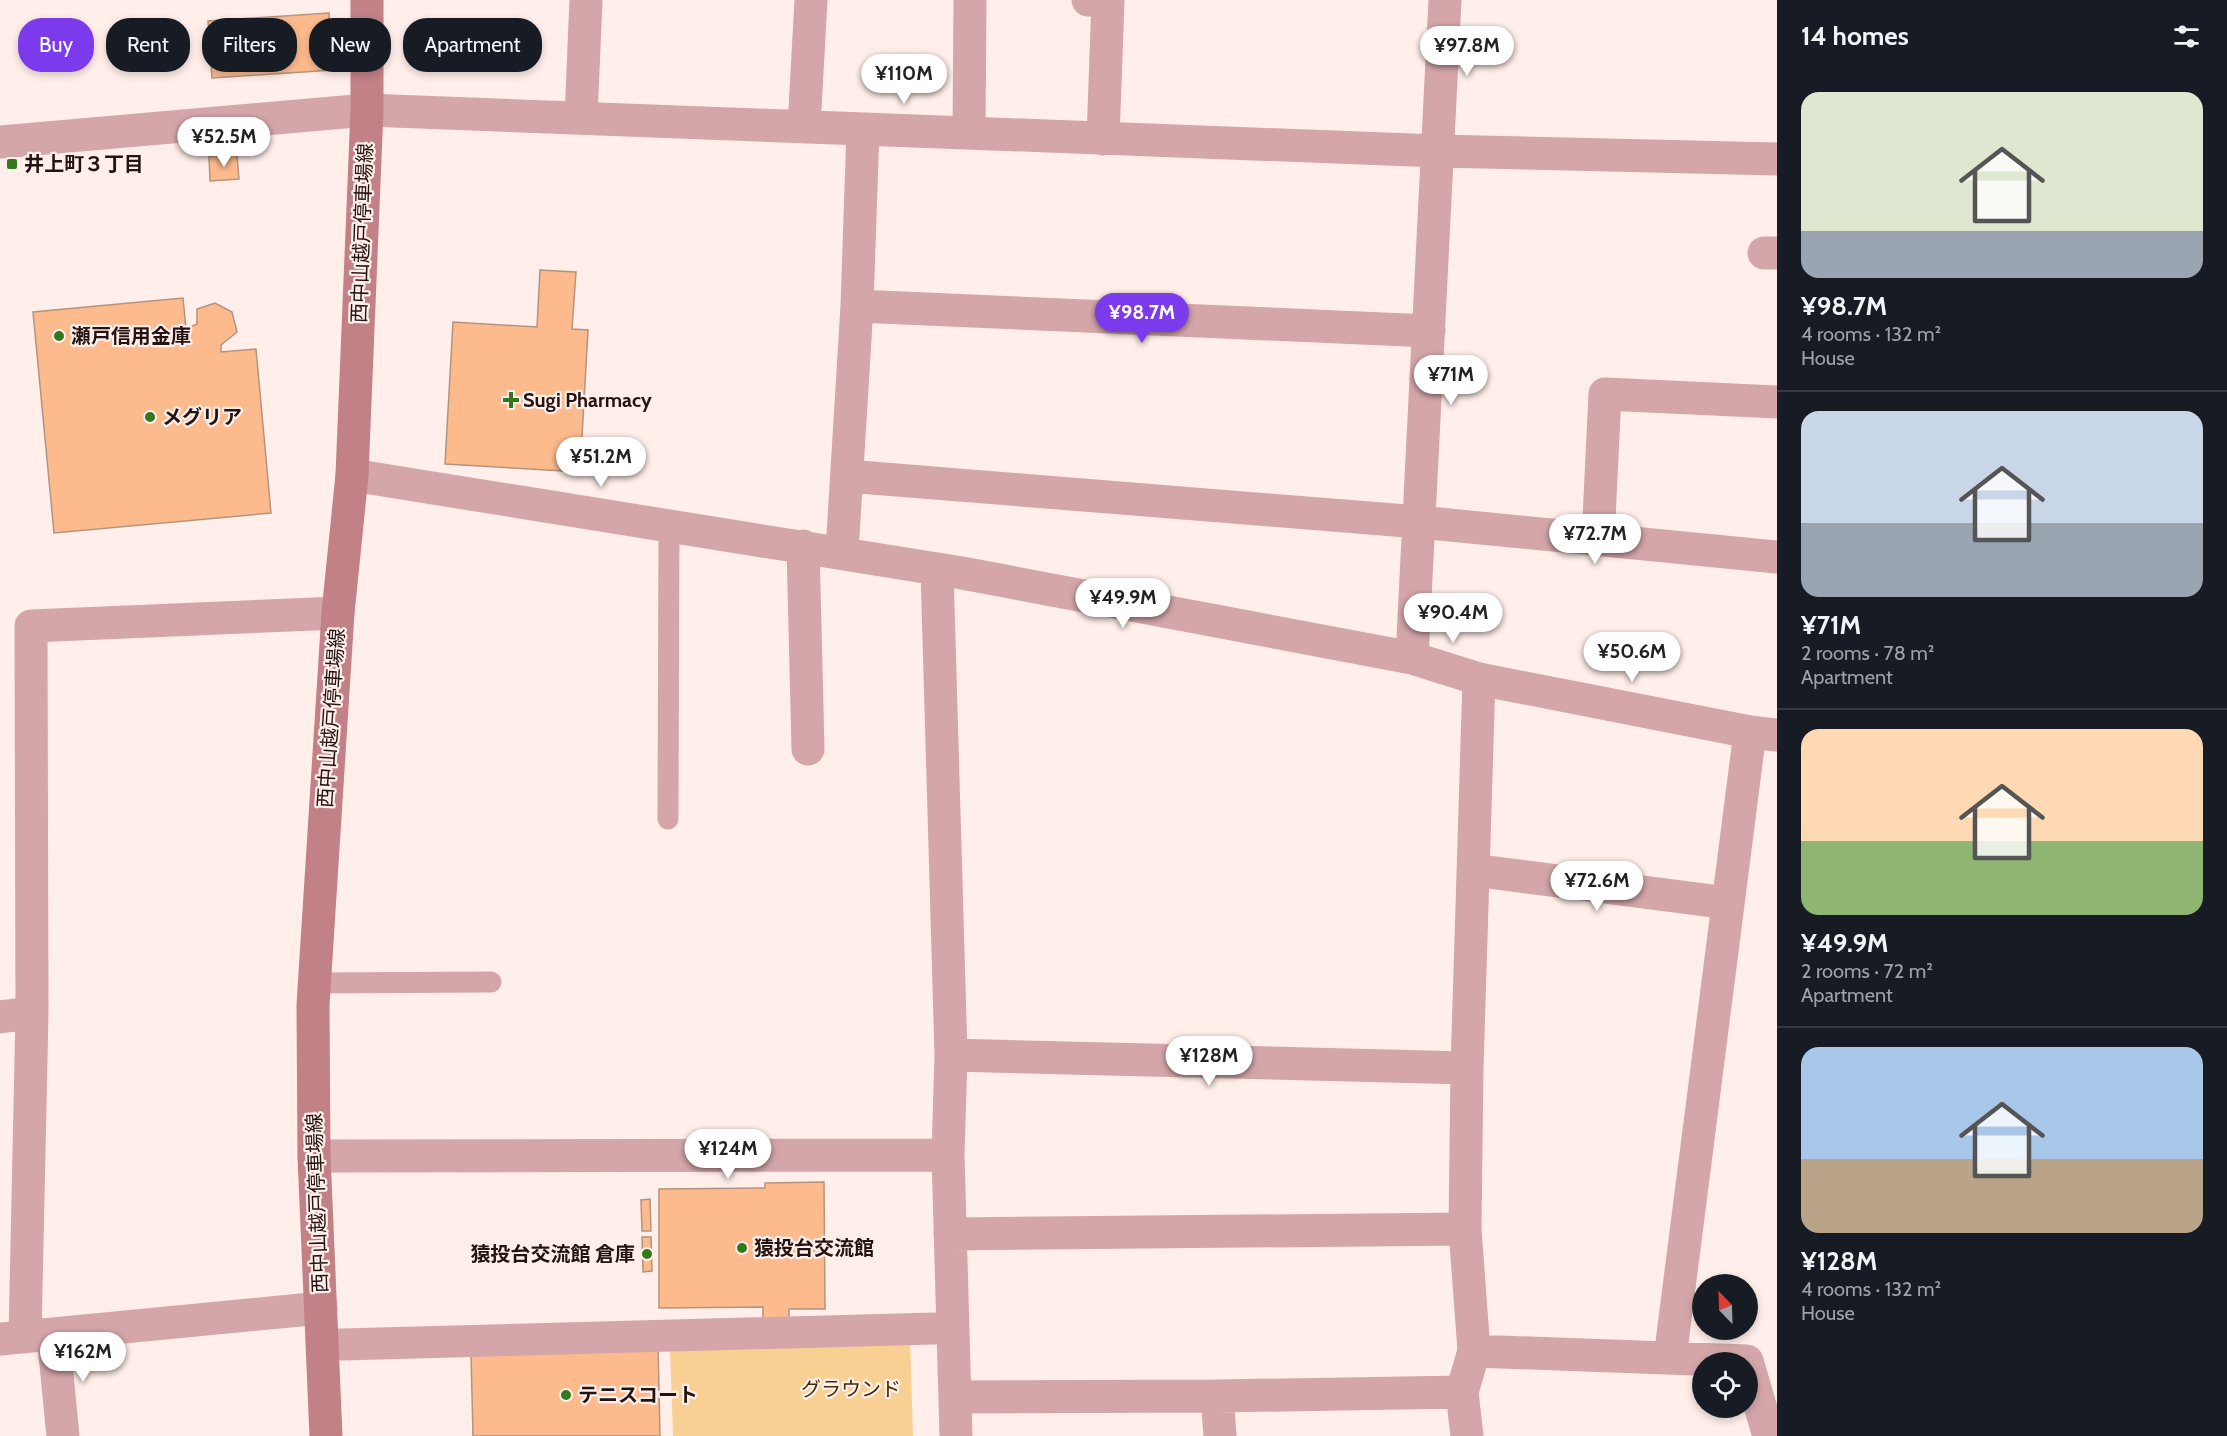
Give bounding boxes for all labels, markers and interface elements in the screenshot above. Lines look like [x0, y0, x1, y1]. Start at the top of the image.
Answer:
chip: Buy [18, 18, 94, 72]
chip: Rent [106, 18, 190, 72]
chip: Filters [202, 18, 297, 72]
chip: New [309, 18, 391, 72]
chip: Apartment [403, 18, 542, 72]
text: 14 homes [1801, 20, 1909, 52]
icon: filters [2170, 20, 2203, 53]
pin: ¥97.8M [1418, 26, 1516, 77]
text: ¥97.8M [1434, 33, 1500, 57]
pin: ¥110M [862, 54, 946, 105]
text: ¥110M [875, 61, 933, 85]
pin: ¥52.5M [175, 117, 273, 168]
text: ¥52.5M [191, 124, 257, 148]
icon: home [1948, 131, 2056, 239]
street label: 西中山越戸停車場線 [347, 143, 377, 323]
place label: 井上町３丁目 [24, 152, 144, 176]
marker: 井上町３丁目 [5, 157, 19, 171]
text: ¥98.7M [1801, 290, 1887, 322]
pin: ¥98.7M [1093, 293, 1191, 344]
text: ¥98.7M [1109, 300, 1175, 324]
text: 4 rooms · 132 m² [1801, 322, 1941, 346]
place label: 瀬戸信用金庫 [71, 324, 191, 348]
marker: 瀬戸信用金庫 [52, 329, 66, 343]
text: House [1801, 346, 1855, 370]
pin: ¥71M [1415, 355, 1487, 406]
text: ¥71M [1428, 362, 1474, 386]
place label: Sugi Pharmacy [523, 388, 652, 412]
marker: Sugi Pharmacy [504, 393, 518, 407]
place label: メグリア [162, 405, 242, 429]
marker: メグリア [143, 410, 157, 424]
pin: ¥51.2M [552, 437, 650, 488]
text: ¥51.2M [570, 444, 632, 468]
icon: home [1948, 450, 2056, 558]
pin: ¥72.7M [1546, 514, 1644, 565]
text: ¥72.7M [1563, 521, 1627, 545]
pin: ¥49.9M [1074, 578, 1172, 629]
text: ¥49.9M [1089, 585, 1157, 609]
pin: ¥90.4M [1404, 593, 1502, 644]
text: ¥90.4M [1418, 600, 1488, 624]
text: ¥71M [1801, 609, 1861, 641]
street label: 西中山越戸停車場線 [313, 627, 349, 809]
pin: ¥50.6M [1583, 632, 1681, 683]
text: ¥50.6M [1597, 639, 1667, 663]
text: 2 rooms · 78 m² [1801, 641, 1934, 665]
text: Apartment [1801, 665, 1893, 689]
icon: home [1948, 768, 2056, 876]
pin: ¥72.6M [1548, 861, 1646, 912]
text: ¥72.6M [1564, 868, 1630, 892]
text: ¥49.9M [1801, 927, 1888, 959]
text: 2 rooms · 72 m² [1801, 959, 1933, 983]
text: Apartment [1801, 983, 1893, 1007]
pin: ¥128M [1167, 1036, 1251, 1087]
text: ¥128M [1180, 1043, 1238, 1067]
icon: home [1948, 1086, 2056, 1194]
street label: 西中山越戸停車場線 [302, 1113, 332, 1293]
pin: ¥124M [686, 1129, 770, 1180]
text: ¥124M [698, 1136, 758, 1160]
place label: 猿投台交流館 [754, 1236, 874, 1260]
marker: 猿投台交流館 [735, 1241, 749, 1255]
place label: 猿投台交流館 倉庫 [471, 1242, 635, 1266]
text: ¥128M [1801, 1245, 1877, 1277]
marker: 猿投台交流館 倉庫 [640, 1247, 654, 1261]
north arrow [1692, 1274, 1758, 1340]
map controls [1692, 1274, 1758, 1418]
text: 4 rooms · 132 m² [1801, 1277, 1941, 1301]
text: House [1801, 1301, 1855, 1325]
pin: ¥162M [41, 1332, 125, 1383]
text: ¥162M [54, 1339, 112, 1363]
button: locate [1692, 1352, 1758, 1418]
park label: グラウンド [801, 1377, 901, 1401]
place label: テニスコート [578, 1383, 698, 1407]
marker: テニスコート [559, 1388, 573, 1402]

